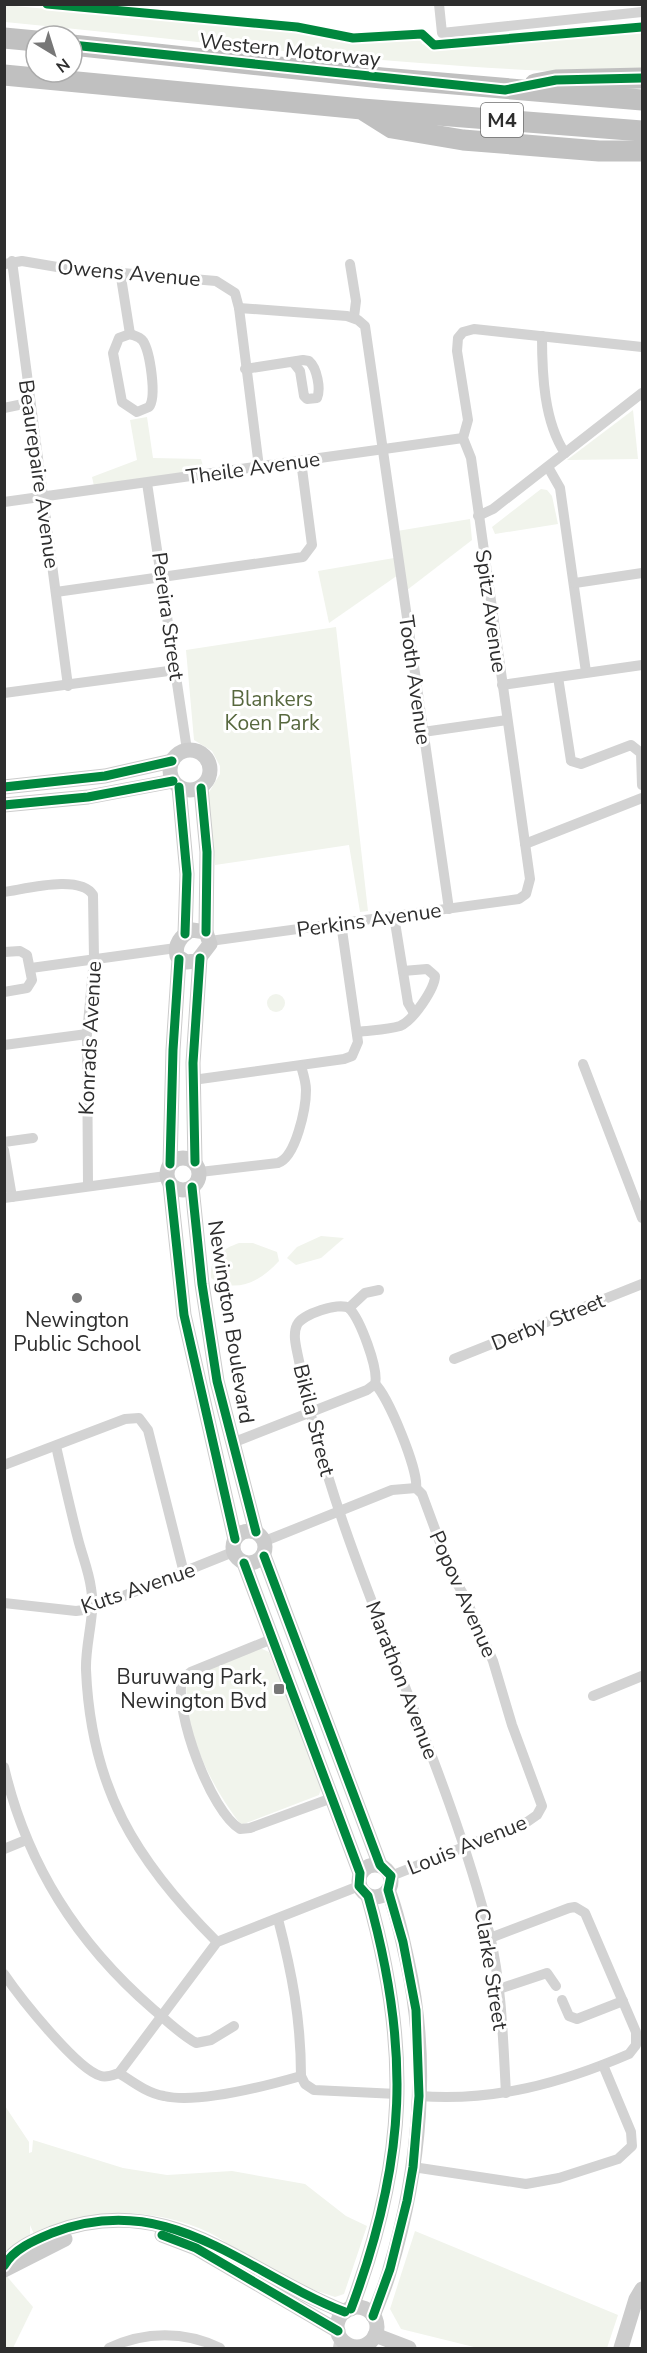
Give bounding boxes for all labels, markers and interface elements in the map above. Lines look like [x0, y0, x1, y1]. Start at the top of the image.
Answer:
north arrow [24, 24, 84, 84]
street label: Western Motorway [198, 27, 382, 73]
text: N [51, 53, 74, 77]
road number: M4 [481, 103, 523, 137]
street label: Owens Avenue [56, 253, 202, 293]
street label: Beaurepaire Avenue [12, 378, 66, 570]
street label: Theile Avenue [184, 445, 322, 491]
street label: Spitz Avenue [469, 548, 513, 674]
street label: Pereira Street [145, 550, 191, 682]
street label: Tooth Avenue [392, 613, 438, 747]
park label: Blankers Koen Park [225, 685, 320, 737]
street label: Perkins Avenue [295, 896, 443, 944]
street label: Konrads Avenue [72, 960, 108, 1116]
street label: Newington Boulevard [201, 1218, 261, 1426]
street label: Derby Street [487, 1286, 609, 1357]
marker: Newington Public School [70, 1291, 84, 1305]
place label: Newington Public School [13, 1306, 142, 1358]
street label: Bikila Street [287, 1361, 342, 1480]
street label: Popov Avenue [423, 1526, 503, 1662]
street label: Kuts Avenue [77, 1555, 199, 1621]
street label: Marathon Avenue [359, 1597, 445, 1763]
place label: Buruwang Park, Newington Bvd [117, 1663, 267, 1715]
marker: Buruwang Park, Newington Bvd [272, 1682, 286, 1696]
street label: Louis Avenue [403, 1808, 531, 1882]
street label: Clarke Street [468, 1906, 515, 2033]

